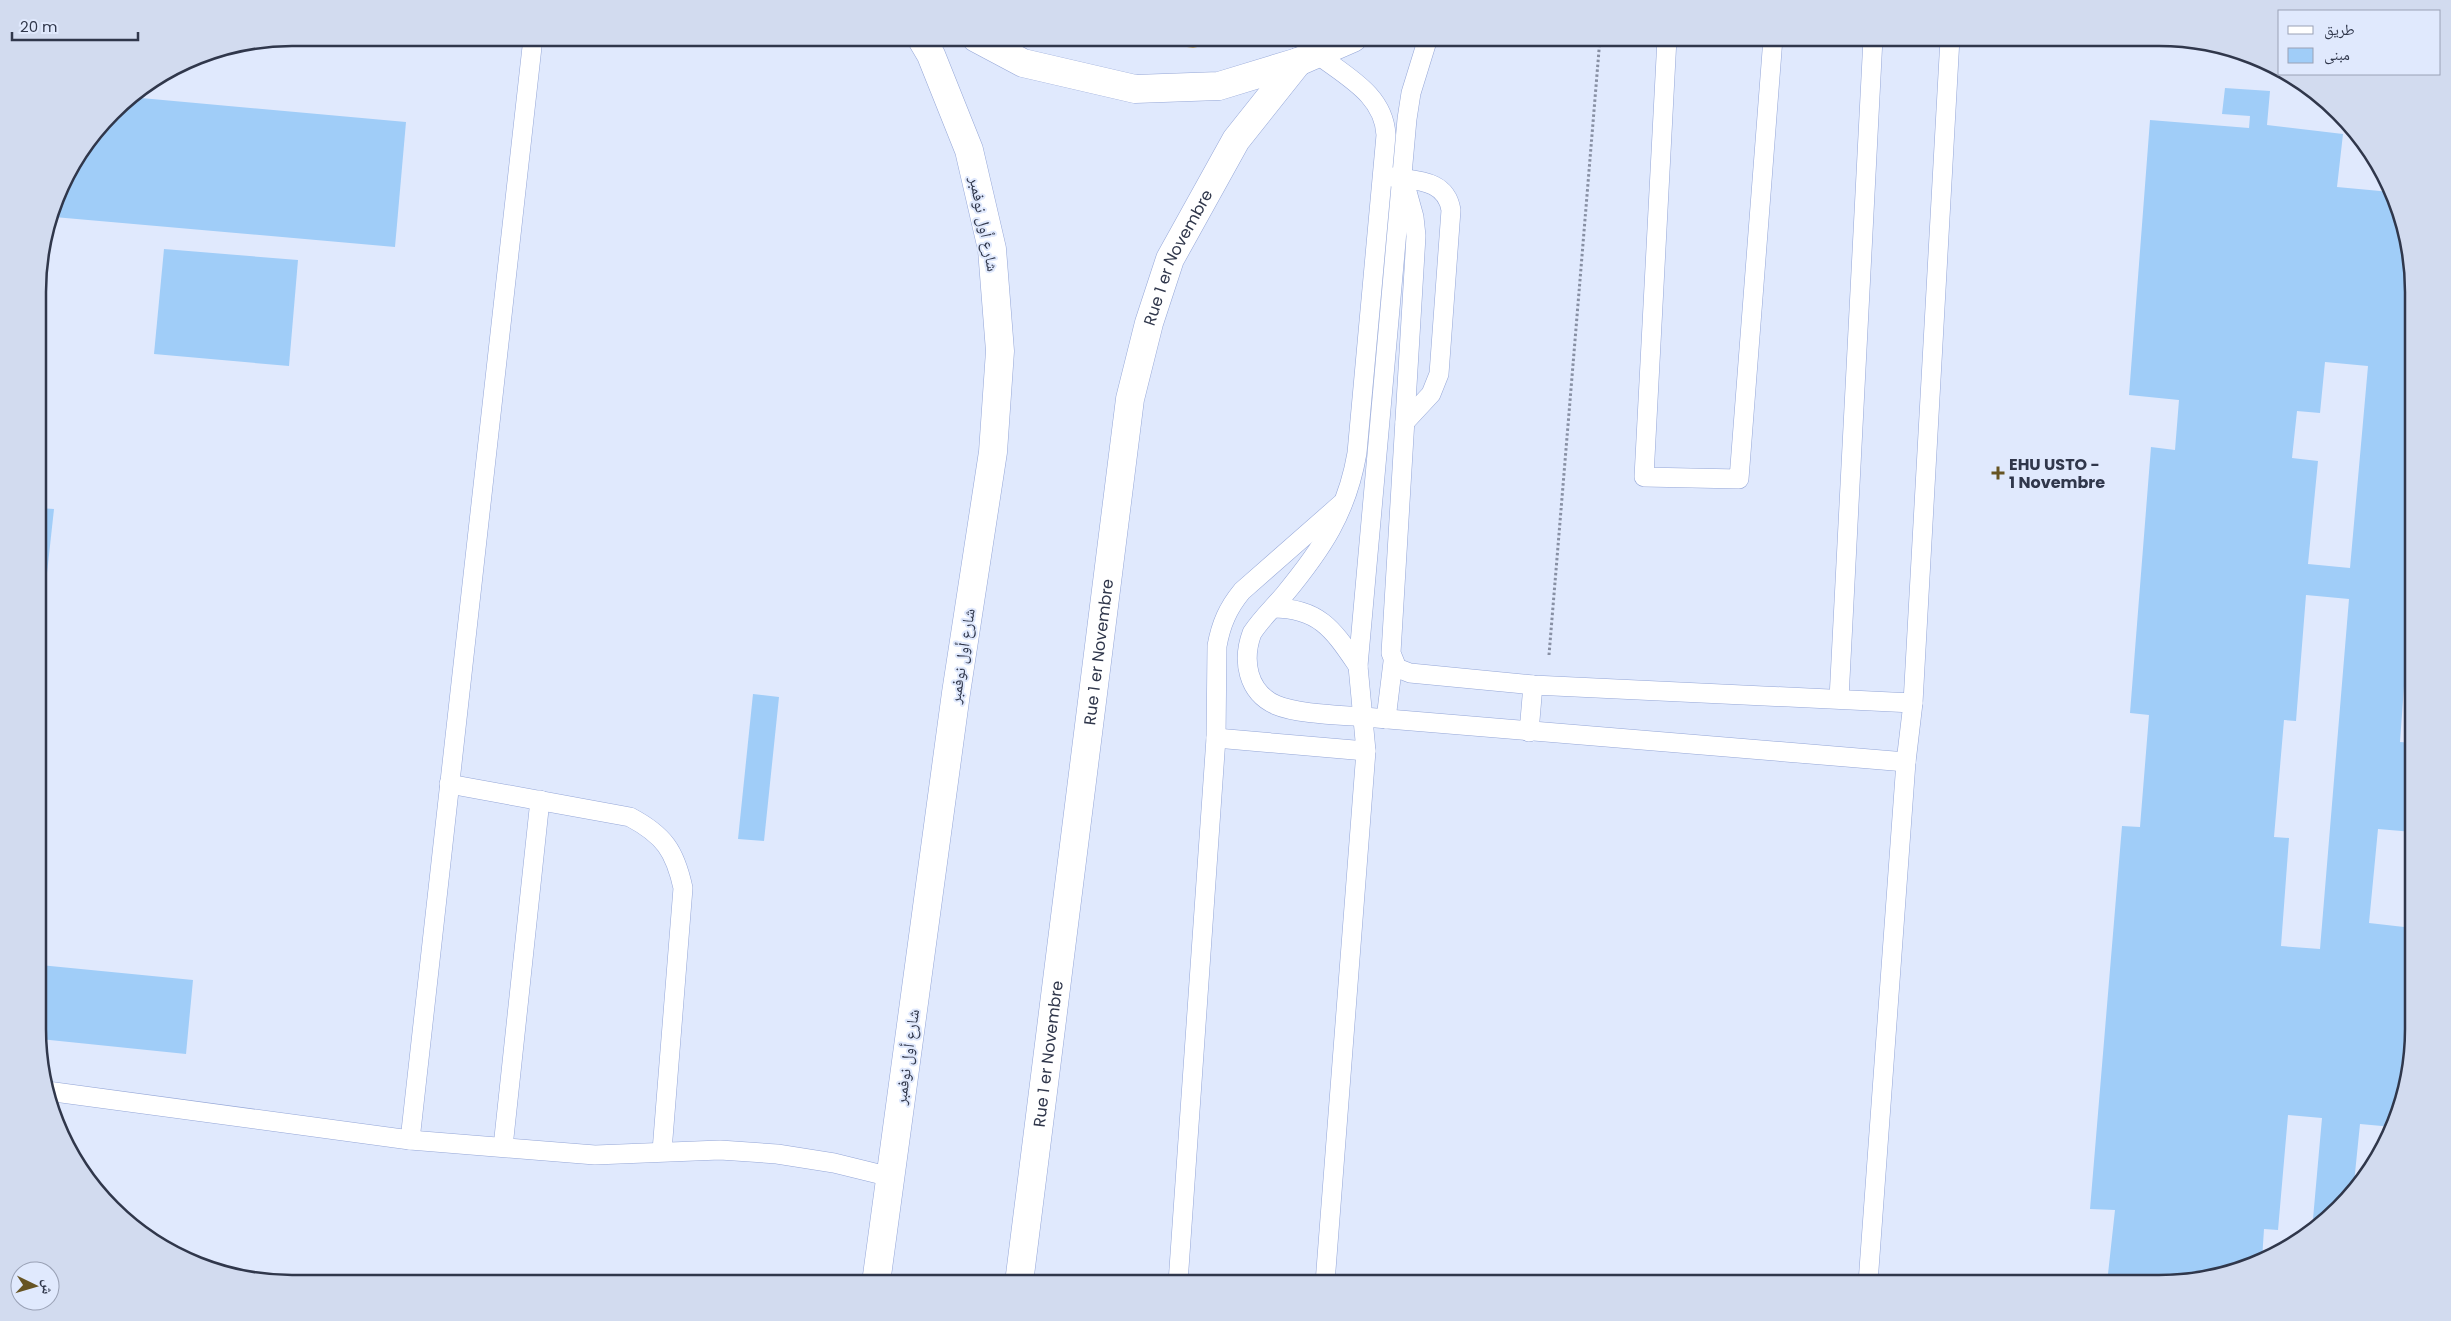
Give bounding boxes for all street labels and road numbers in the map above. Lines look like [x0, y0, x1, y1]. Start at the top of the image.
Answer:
street label: شارع أول نوفمبر [963, 174, 1004, 273]
street label: Rue 1 er Novembre [1137, 185, 1218, 328]
street label: Rue 1 er Novembre [1078, 577, 1119, 727]
street label: شارع أول نوفمبر [943, 607, 981, 706]
street label: Rue 1 er Novembre [1027, 979, 1068, 1128]
street label: شارع أول نوفمبر [889, 1008, 925, 1107]

